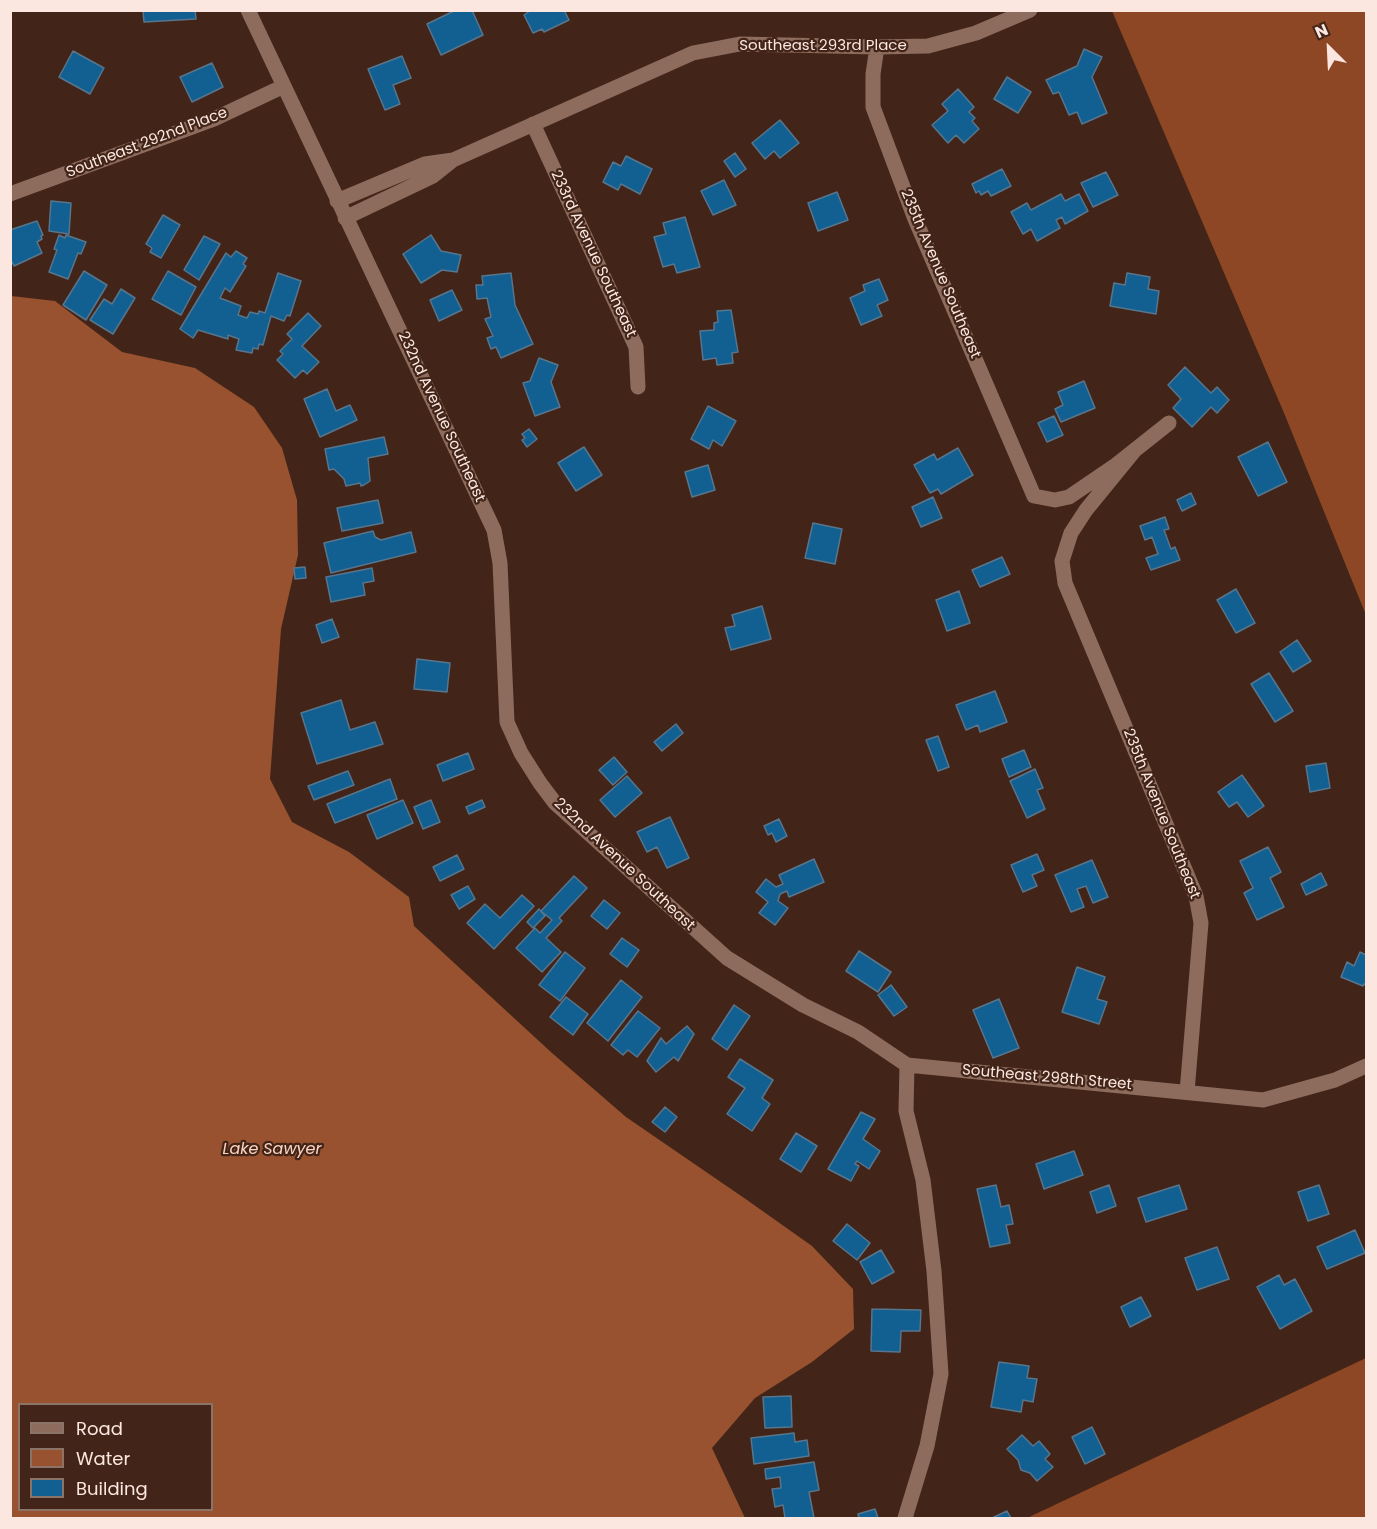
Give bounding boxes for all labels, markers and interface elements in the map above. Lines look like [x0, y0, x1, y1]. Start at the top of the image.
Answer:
north arrow [1299, 18, 1359, 78]
text: N [1311, 18, 1332, 44]
street label: Southeast 293rd Place [739, 37, 907, 55]
street label: Southeast 292nd Place [64, 104, 230, 182]
street label: 233rd Avenue Southeast [546, 168, 640, 340]
street label: 235th Avenue Southeast [896, 187, 984, 361]
street label: 232nd Avenue Southeast [394, 329, 488, 505]
street label: 235th Avenue Southeast [1119, 726, 1203, 902]
street label: 232nd Avenue Southeast [550, 795, 698, 935]
street label: Southeast 298th Street [961, 1062, 1133, 1094]
water label: Lake Sawyer [223, 1140, 321, 1160]
legend [18, 1403, 213, 1511]
text: Road [76, 1416, 123, 1441]
text: Water [76, 1446, 130, 1471]
text: Building [76, 1476, 148, 1501]

